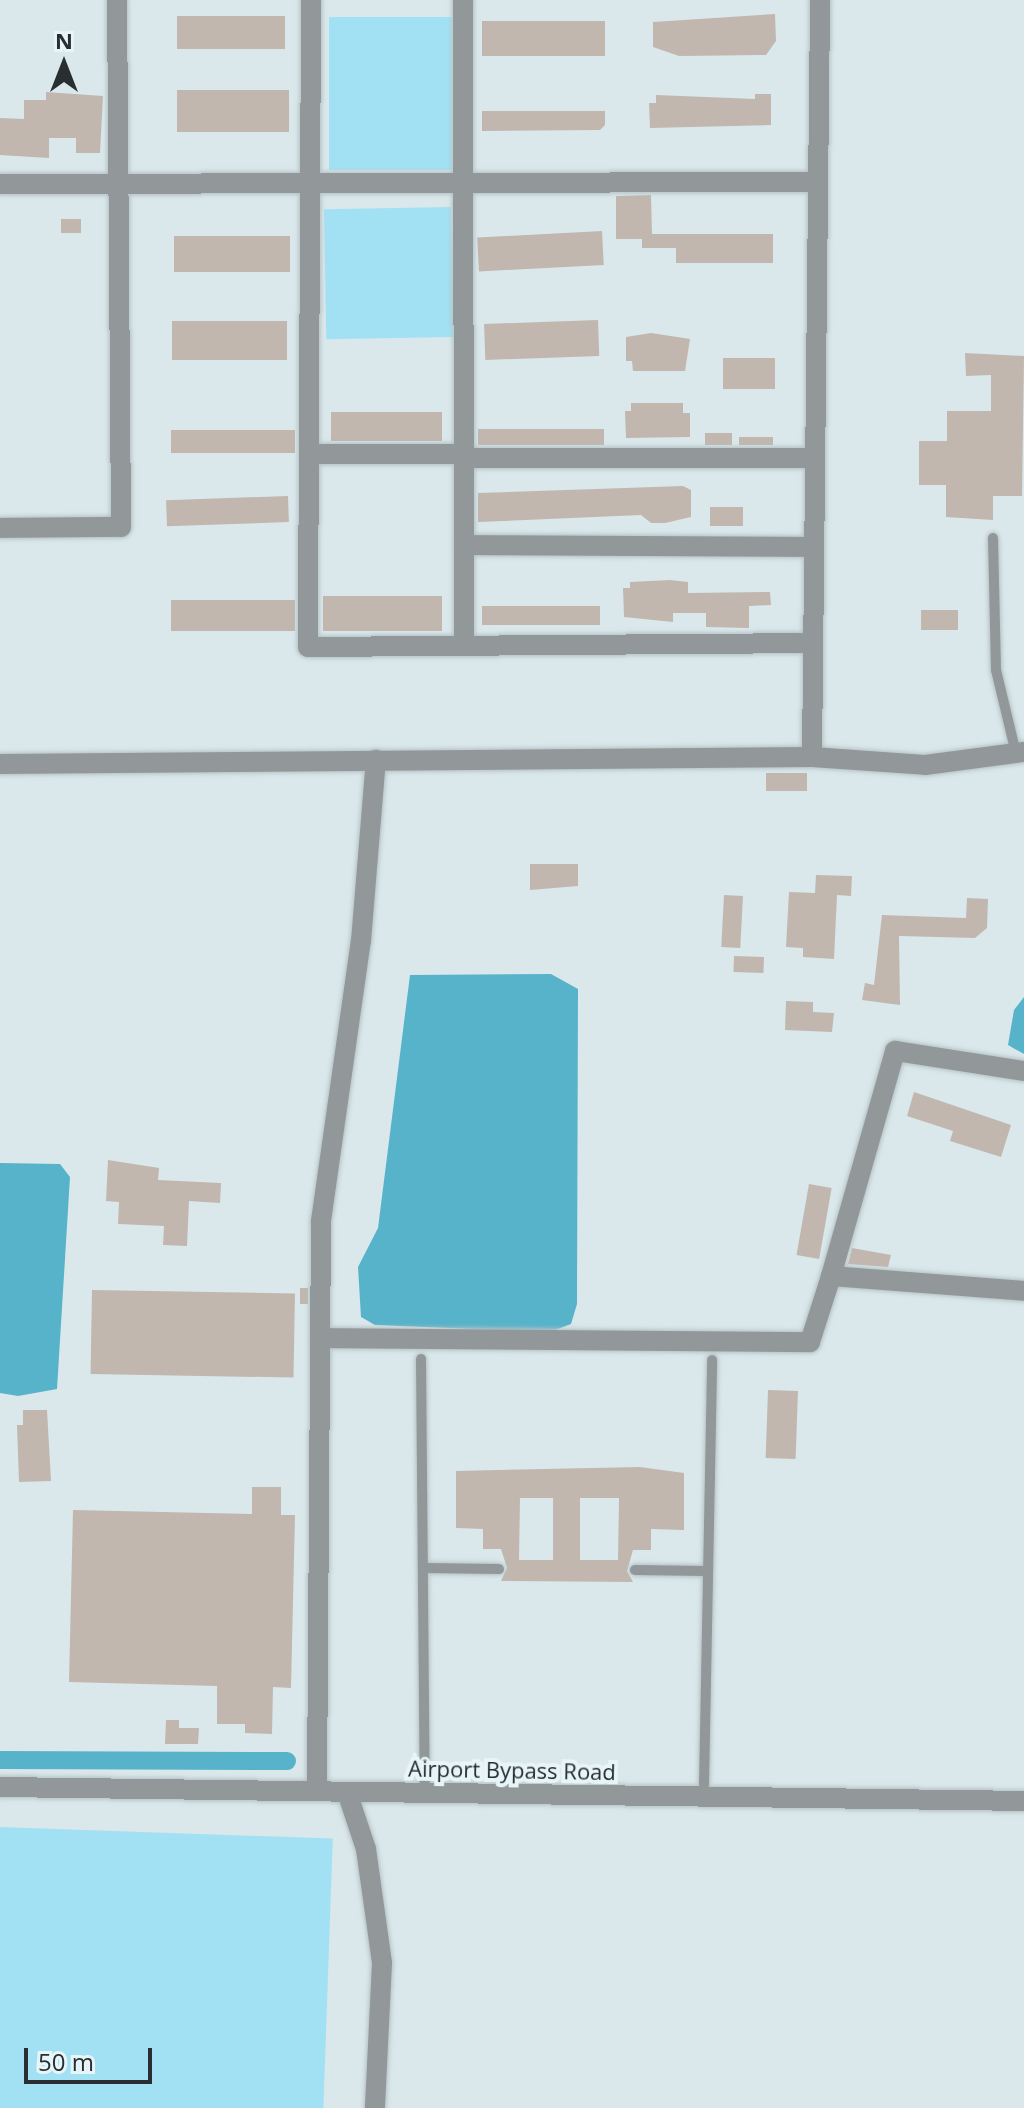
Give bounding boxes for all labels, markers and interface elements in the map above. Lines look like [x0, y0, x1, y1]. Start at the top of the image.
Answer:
north arrow [24, 24, 104, 104]
text: N [55, 25, 73, 55]
street label: Airport Bypass Road [408, 1755, 616, 1785]
scale bar [28, 2032, 156, 2082]
text: 50 m [38, 2045, 94, 2078]

